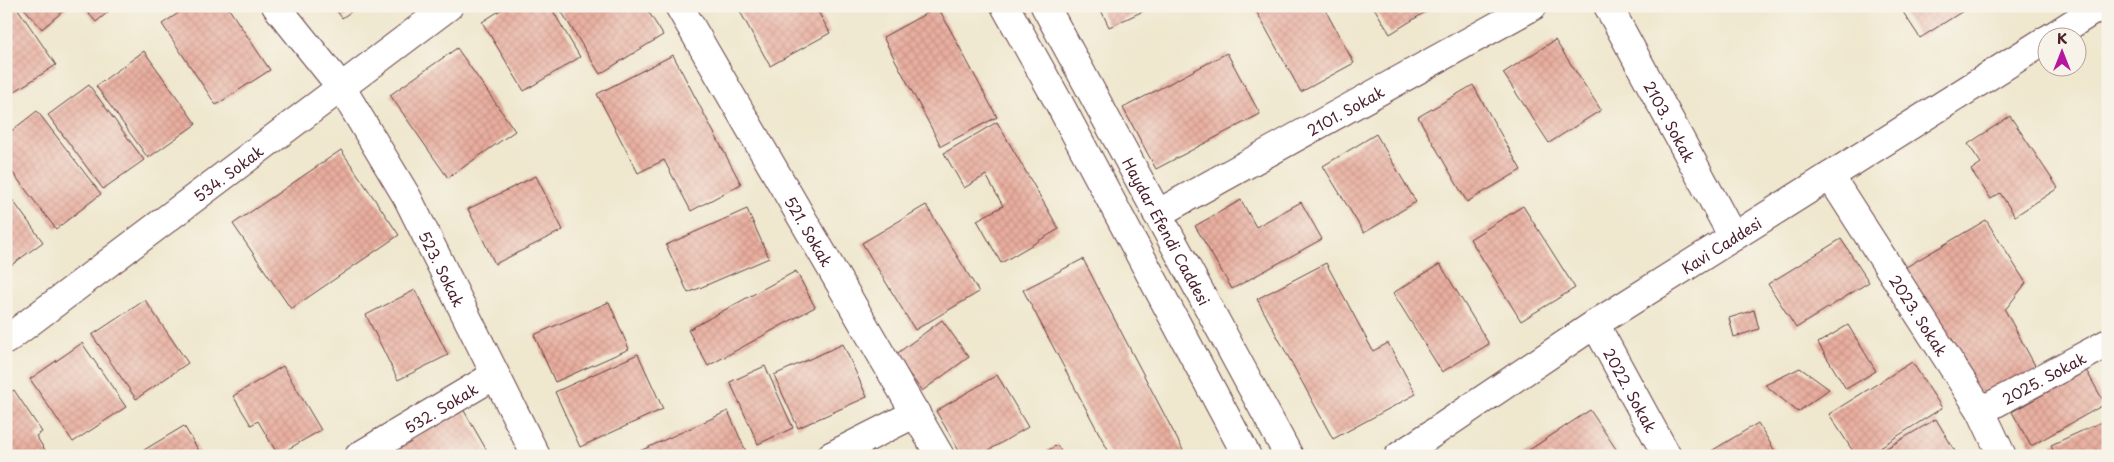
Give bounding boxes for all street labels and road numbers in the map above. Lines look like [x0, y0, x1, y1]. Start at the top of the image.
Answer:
street label: 2103. Sokak [1639, 76, 1702, 166]
street label: 2101. Sokak [1302, 79, 1388, 141]
street label: 534. Sokak [188, 139, 268, 207]
street label: Haydar Efendi Caddesi [1118, 153, 1217, 309]
street label: 521. Sokak [780, 191, 839, 271]
street label: Kavi Caddesi [1676, 211, 1765, 279]
street label: 523. Sokak [414, 227, 471, 311]
street label: 2023. Sokak [1884, 269, 1954, 361]
street label: 2022. Sokak [1599, 343, 1663, 436]
street label: 2025. Sokak [1998, 345, 2090, 409]
street label: 532. Sokak [400, 376, 482, 438]

